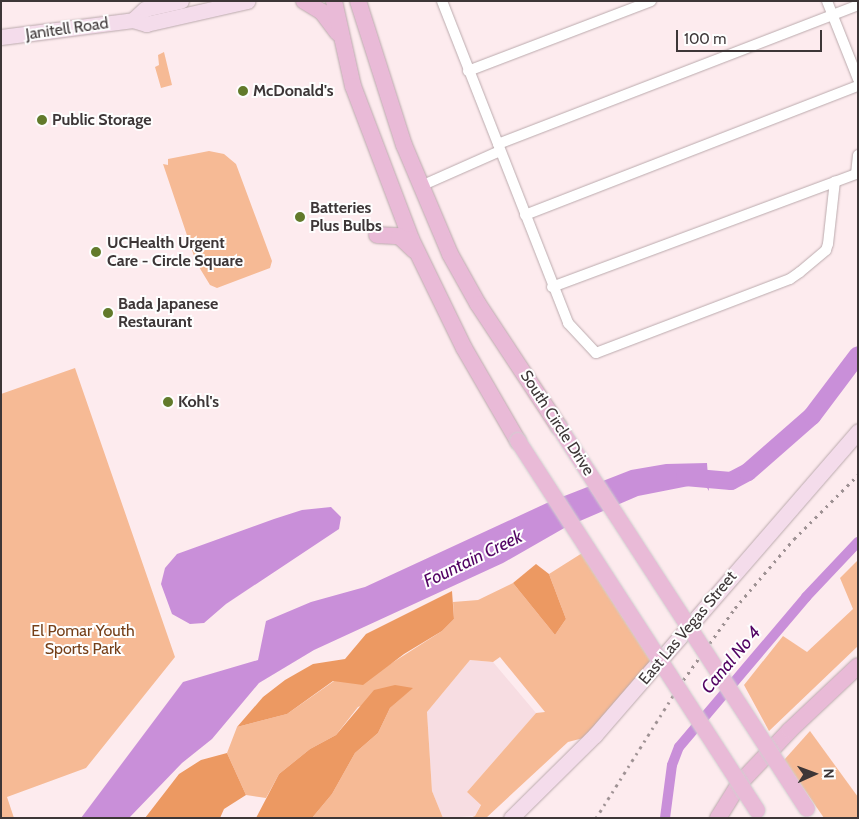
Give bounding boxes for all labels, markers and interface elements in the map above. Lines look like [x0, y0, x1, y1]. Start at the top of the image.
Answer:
street label: Janitell Road [24, 14, 110, 44]
scale bar [679, 20, 825, 52]
text: 100 m [684, 30, 726, 48]
place label: McDonald's [253, 81, 333, 101]
marker: McDonald's [237, 85, 249, 97]
place label: Public Storage [52, 110, 151, 130]
marker: Public Storage [36, 114, 48, 126]
place label: Batteries Plus Bulbs [310, 198, 382, 236]
marker: Batteries Plus Bulbs [294, 211, 306, 223]
place label: UCHealth Urgent Care - Circle Square [107, 233, 243, 271]
marker: UCHealth Urgent Care - Circle Square [89, 245, 103, 259]
place label: Bada Japanese Restaurant [118, 294, 218, 332]
marker: Bada Japanese Restaurant [102, 307, 114, 319]
street label: South Circle Drive [516, 367, 598, 479]
place label: Kohl's [178, 392, 219, 412]
marker: Kohl's [162, 396, 174, 408]
water label: Fountain Creek [420, 526, 526, 592]
street label: East Las Vegas Street [635, 567, 741, 689]
park label: El Pomar Youth Sports Park [31, 621, 135, 659]
water label: Canal No 4 [697, 622, 765, 698]
north arrow [789, 749, 839, 799]
text: N [820, 768, 838, 779]

